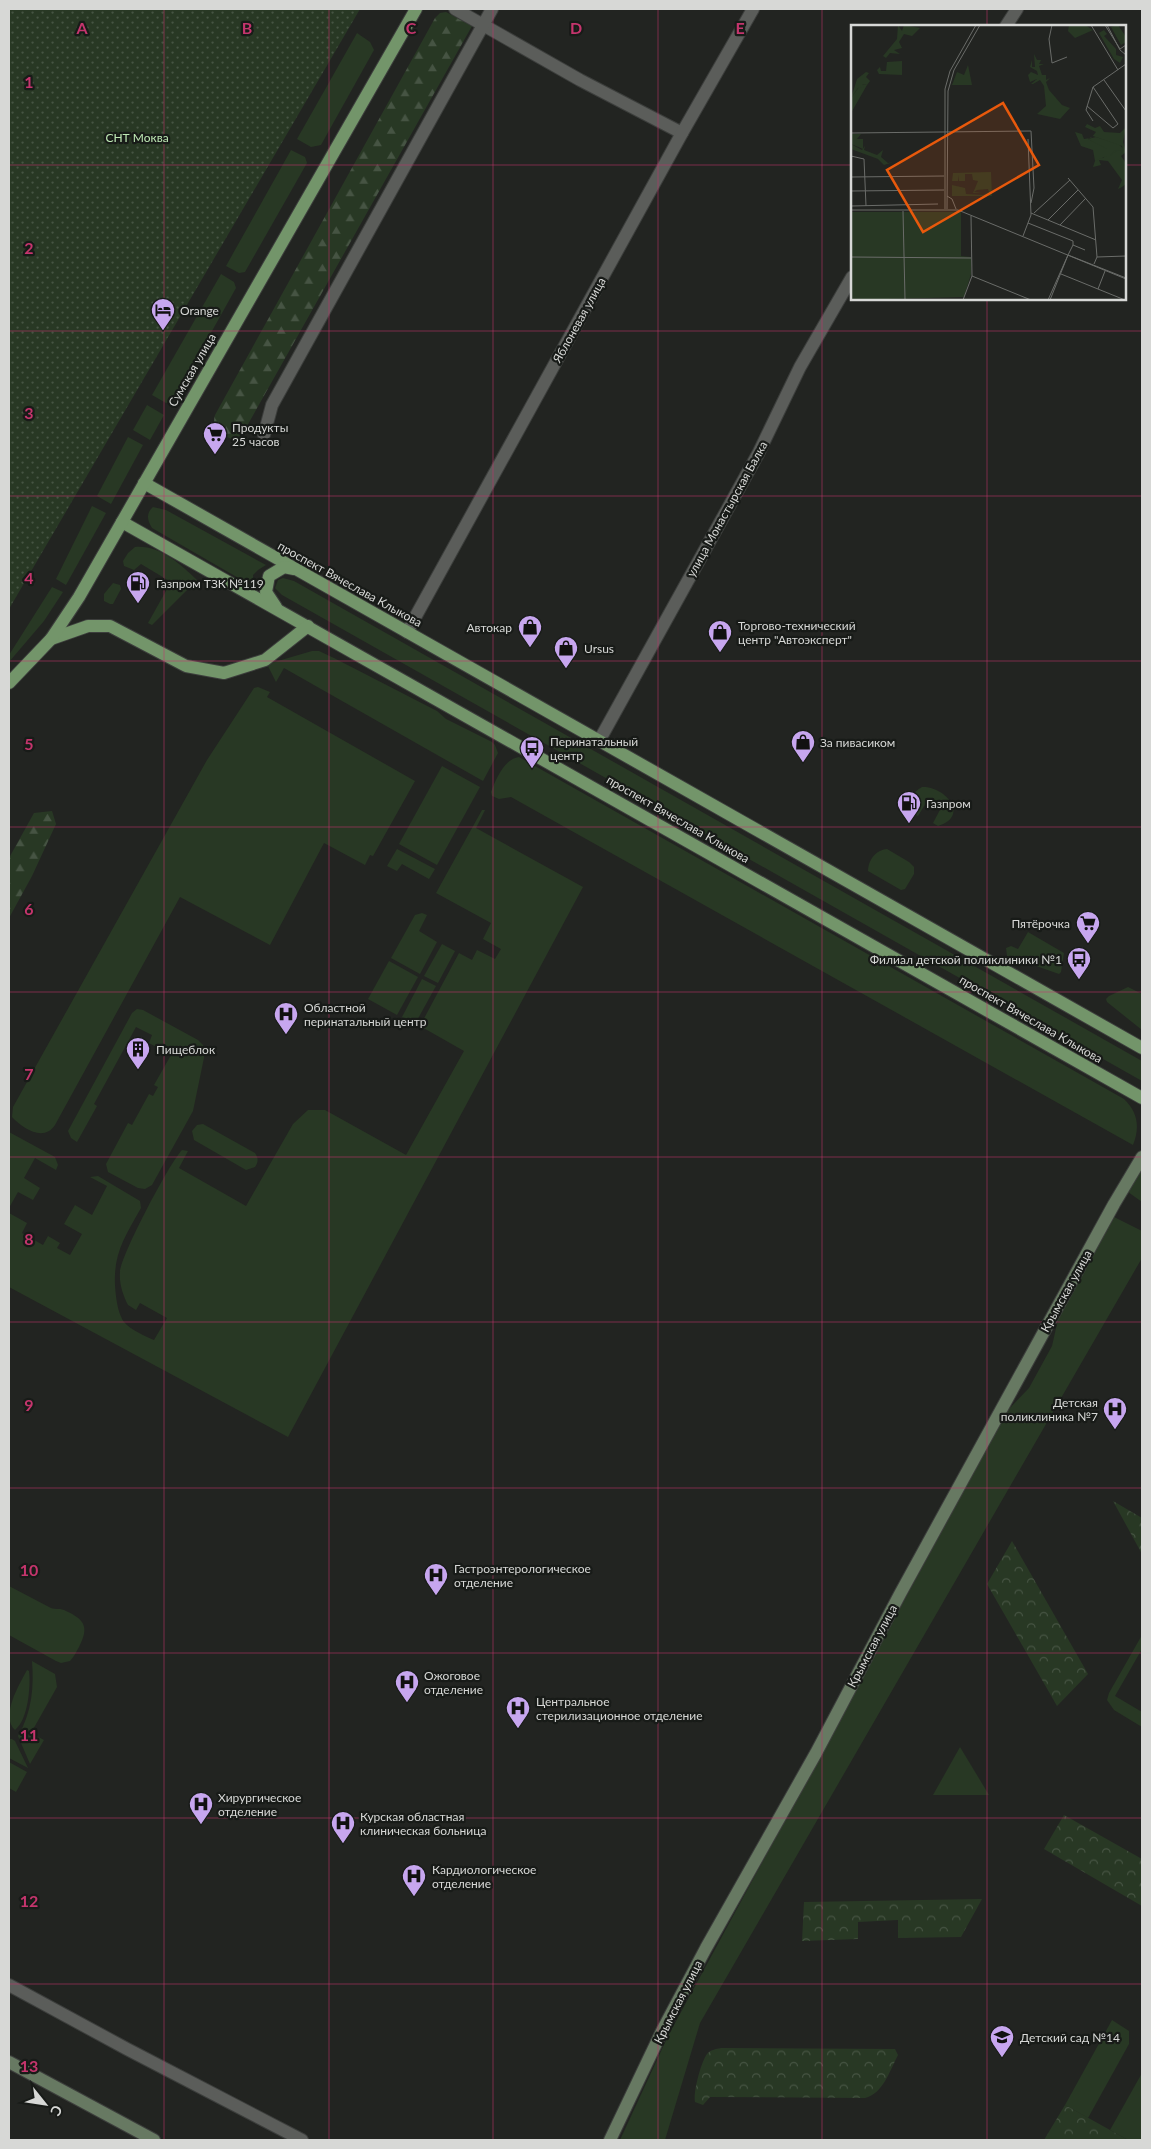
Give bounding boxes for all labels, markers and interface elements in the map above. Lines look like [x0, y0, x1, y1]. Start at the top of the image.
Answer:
text: A [75, 18, 88, 37]
text: B [242, 18, 252, 37]
text: C [406, 18, 417, 37]
text: D [570, 18, 582, 37]
text: E [735, 18, 745, 37]
inset map [851, 25, 1126, 300]
text: 1 [24, 72, 34, 91]
park label: СНТ Моква [105, 130, 169, 145]
text: 2 [24, 238, 34, 257]
street label: Яблоневая улица [549, 275, 609, 366]
hotel icon: Orange [150, 297, 176, 331]
place label: Orange [180, 303, 219, 318]
street label: Сумская улица [165, 331, 219, 409]
text: 3 [24, 403, 34, 422]
place label: Продукты 25 часов [232, 420, 288, 449]
supermarket icon: Продукты 25 часов [202, 421, 228, 455]
street label: улица Монастырская Балка [683, 438, 771, 580]
street label: проспект Вячеслава Клыкова [275, 538, 425, 630]
text: 4 [24, 568, 34, 587]
fuel station icon: Газпром ТЗК №119 [125, 570, 151, 604]
place label: Газпром ТЗК №119 [156, 576, 264, 591]
shop icon: Автокар [517, 614, 543, 648]
place label: Торгово-технический центр "Автоэксперт" [738, 618, 856, 647]
shop icon: Торгово-технический центр "Автоэксперт" [707, 619, 733, 653]
place label: Автокар [467, 620, 512, 635]
shop icon: Ursus [553, 635, 579, 669]
place label: Ursus [584, 641, 614, 656]
shop icon: За пивасиком [790, 729, 816, 763]
text: 5 [24, 734, 34, 753]
place label: Перинатальный центр [550, 734, 638, 763]
bus stop icon: Перинатальный центр [519, 735, 545, 769]
place label: За пивасиком [820, 735, 895, 750]
street label: проспект Вячеслава Клыкова [604, 772, 752, 866]
fuel station icon: Газпром [896, 790, 922, 824]
place label: Газпром [926, 796, 971, 811]
text: 6 [24, 899, 34, 918]
supermarket icon: Пятёрочка [1075, 910, 1101, 944]
place label: Пятёрочка [1011, 916, 1070, 931]
bus stop icon: Филиал детской поликлиники №1 [1066, 946, 1092, 980]
place label: Филиал детской поликлиники №1 [870, 952, 1062, 967]
street label: проспект Вячеслава Клыкова [957, 972, 1105, 1066]
place label: Областной перинатальный центр [304, 1000, 427, 1029]
hospital icon: Областной перинатальный центр [273, 1001, 299, 1035]
building icon: Пищеблок [125, 1036, 151, 1070]
place label: Пищеблок [156, 1042, 216, 1057]
text: 7 [24, 1064, 34, 1083]
text: 8 [24, 1229, 34, 1248]
street label: Крымская улица [1037, 1247, 1095, 1335]
text: 9 [24, 1395, 34, 1414]
place label: Детская поликлиника №7 [1001, 1395, 1098, 1424]
hospital icon: Детская поликлиника №7 [1102, 1396, 1128, 1430]
text: 10 [20, 1560, 38, 1579]
place label: Гастроэнтерологическое отделение [454, 1561, 591, 1590]
hospital icon: Гастроэнтерологическое отделение [423, 1562, 449, 1596]
street label: Крымская улица [844, 1602, 900, 1690]
place label: Ожоговое отделение [424, 1668, 483, 1697]
hospital icon: Ожоговое отделение [394, 1669, 420, 1703]
place label: Центральное стерилизационное отделение [536, 1694, 702, 1723]
hospital icon: Центральное стерилизационное отделение [505, 1695, 531, 1729]
text: 11 [20, 1725, 38, 1744]
place label: Хирургическое отделение [218, 1790, 301, 1819]
hospital icon: Хирургическое отделение [188, 1791, 214, 1825]
place label: Курская областная клиническая больница [360, 1809, 487, 1838]
hospital icon: Курская областная клиническая больница [330, 1810, 356, 1844]
place label: Кардиологическое отделение [432, 1862, 536, 1891]
hospital icon: Кардиологическое отделение [401, 1863, 427, 1897]
text: 12 [20, 1891, 38, 1910]
street label: Крымская улица [651, 1958, 705, 2046]
school or university icon: Детский сад №14 [989, 2024, 1015, 2058]
place label: Детский сад №14 [1020, 2030, 1120, 2045]
text: 13 [20, 2056, 38, 2075]
north arrow [20, 2079, 70, 2129]
text: С [47, 2102, 66, 2120]

